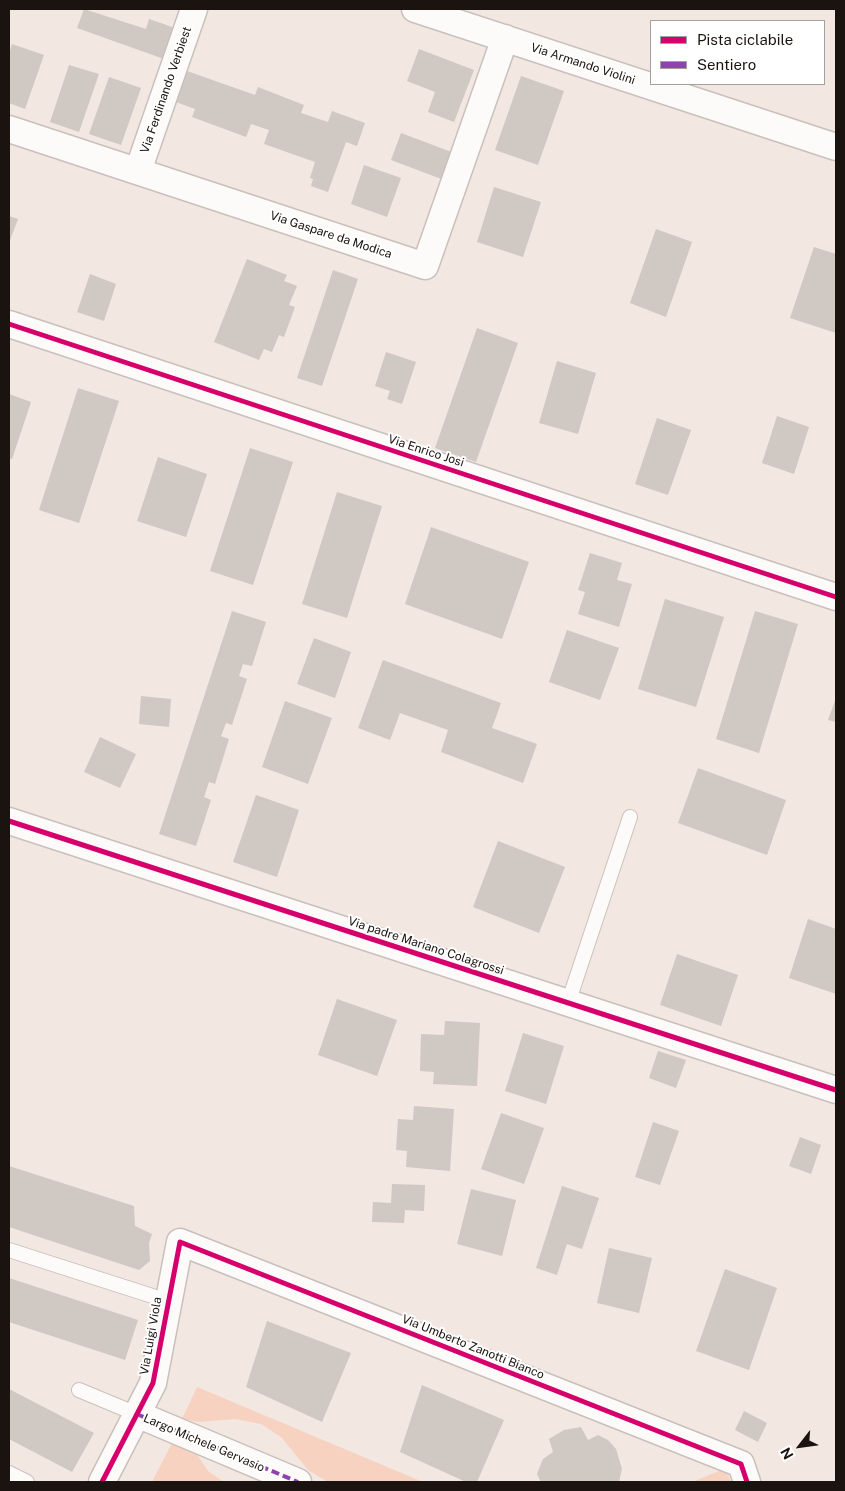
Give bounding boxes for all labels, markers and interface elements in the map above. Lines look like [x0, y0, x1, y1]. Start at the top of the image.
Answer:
legend [650, 20, 825, 85]
street label: Via Ferdinando Verbiest [138, 25, 194, 155]
text: Pista ciclabile [697, 31, 793, 48]
street label: Via Armando Violini [529, 40, 637, 88]
text: Sentiero [697, 56, 756, 73]
street label: Via Gaspare da Modica [268, 208, 394, 262]
street label: Via Enrico Josi [386, 432, 466, 470]
street label: Via padre Mariano Colagrossi [346, 914, 506, 978]
street label: Via Luigi Viola [137, 1296, 165, 1376]
street label: Via Umberto Zanotti Bianco [400, 1312, 546, 1382]
street label: Largo Michele Gervasio [141, 1411, 267, 1475]
north arrow [775, 1421, 825, 1471]
text: N [777, 1445, 797, 1462]

